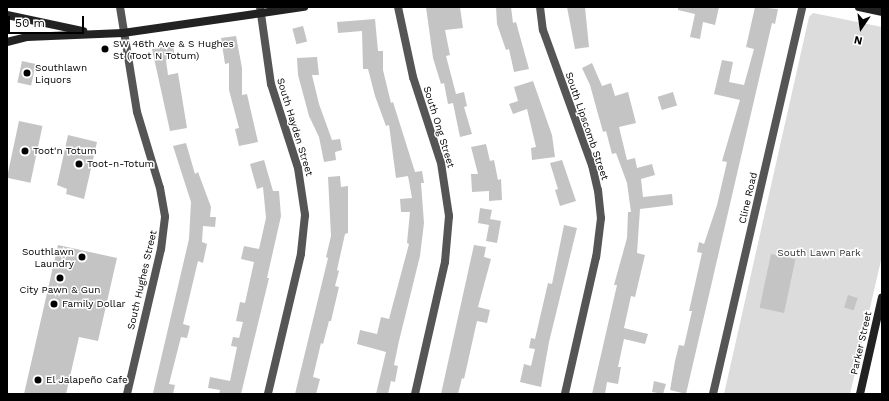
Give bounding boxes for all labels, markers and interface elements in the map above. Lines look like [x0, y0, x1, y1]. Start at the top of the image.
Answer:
scale bar [10, 8, 86, 34]
north arrow [841, 8, 881, 48]
text: 50 m [15, 16, 45, 30]
text: N [853, 33, 864, 47]
place label: SW 46th Ave & S Hughes St (Toot N Totum) [113, 37, 234, 60]
marker: SW 46th Ave & S Hughes St (Toot N Totum) [100, 44, 110, 54]
place label: Southlawn Liquors [35, 61, 87, 84]
marker: Southlawn Liquors [22, 68, 32, 78]
street label: South Lipscomb Street [563, 70, 611, 182]
street label: South Hayden Street [274, 77, 316, 177]
street label: South Ong Street [421, 85, 457, 169]
place label: Toot'n Totum [33, 145, 97, 157]
marker: Toot'n Totum [20, 146, 30, 156]
place label: Toot-n-Totum [87, 158, 154, 170]
marker: Toot-n-Totum [74, 159, 84, 169]
street label: Cline Road [736, 171, 760, 225]
street label: South Hughes Street [125, 229, 159, 331]
place label: Southlawn Laundry [22, 245, 74, 268]
park label: South Lawn Park [777, 247, 861, 259]
marker: Southlawn Laundry [77, 252, 87, 262]
marker: City Pawn & Gun [55, 273, 65, 283]
place label: City Pawn & Gun [19, 284, 101, 296]
place label: Family Dollar [62, 298, 126, 310]
marker: Family Dollar [49, 299, 59, 309]
street label: Parker Street [848, 310, 874, 376]
place label: El Jalapeño Cafe [46, 374, 128, 386]
marker: El Jalapeño Cafe [33, 375, 43, 385]

